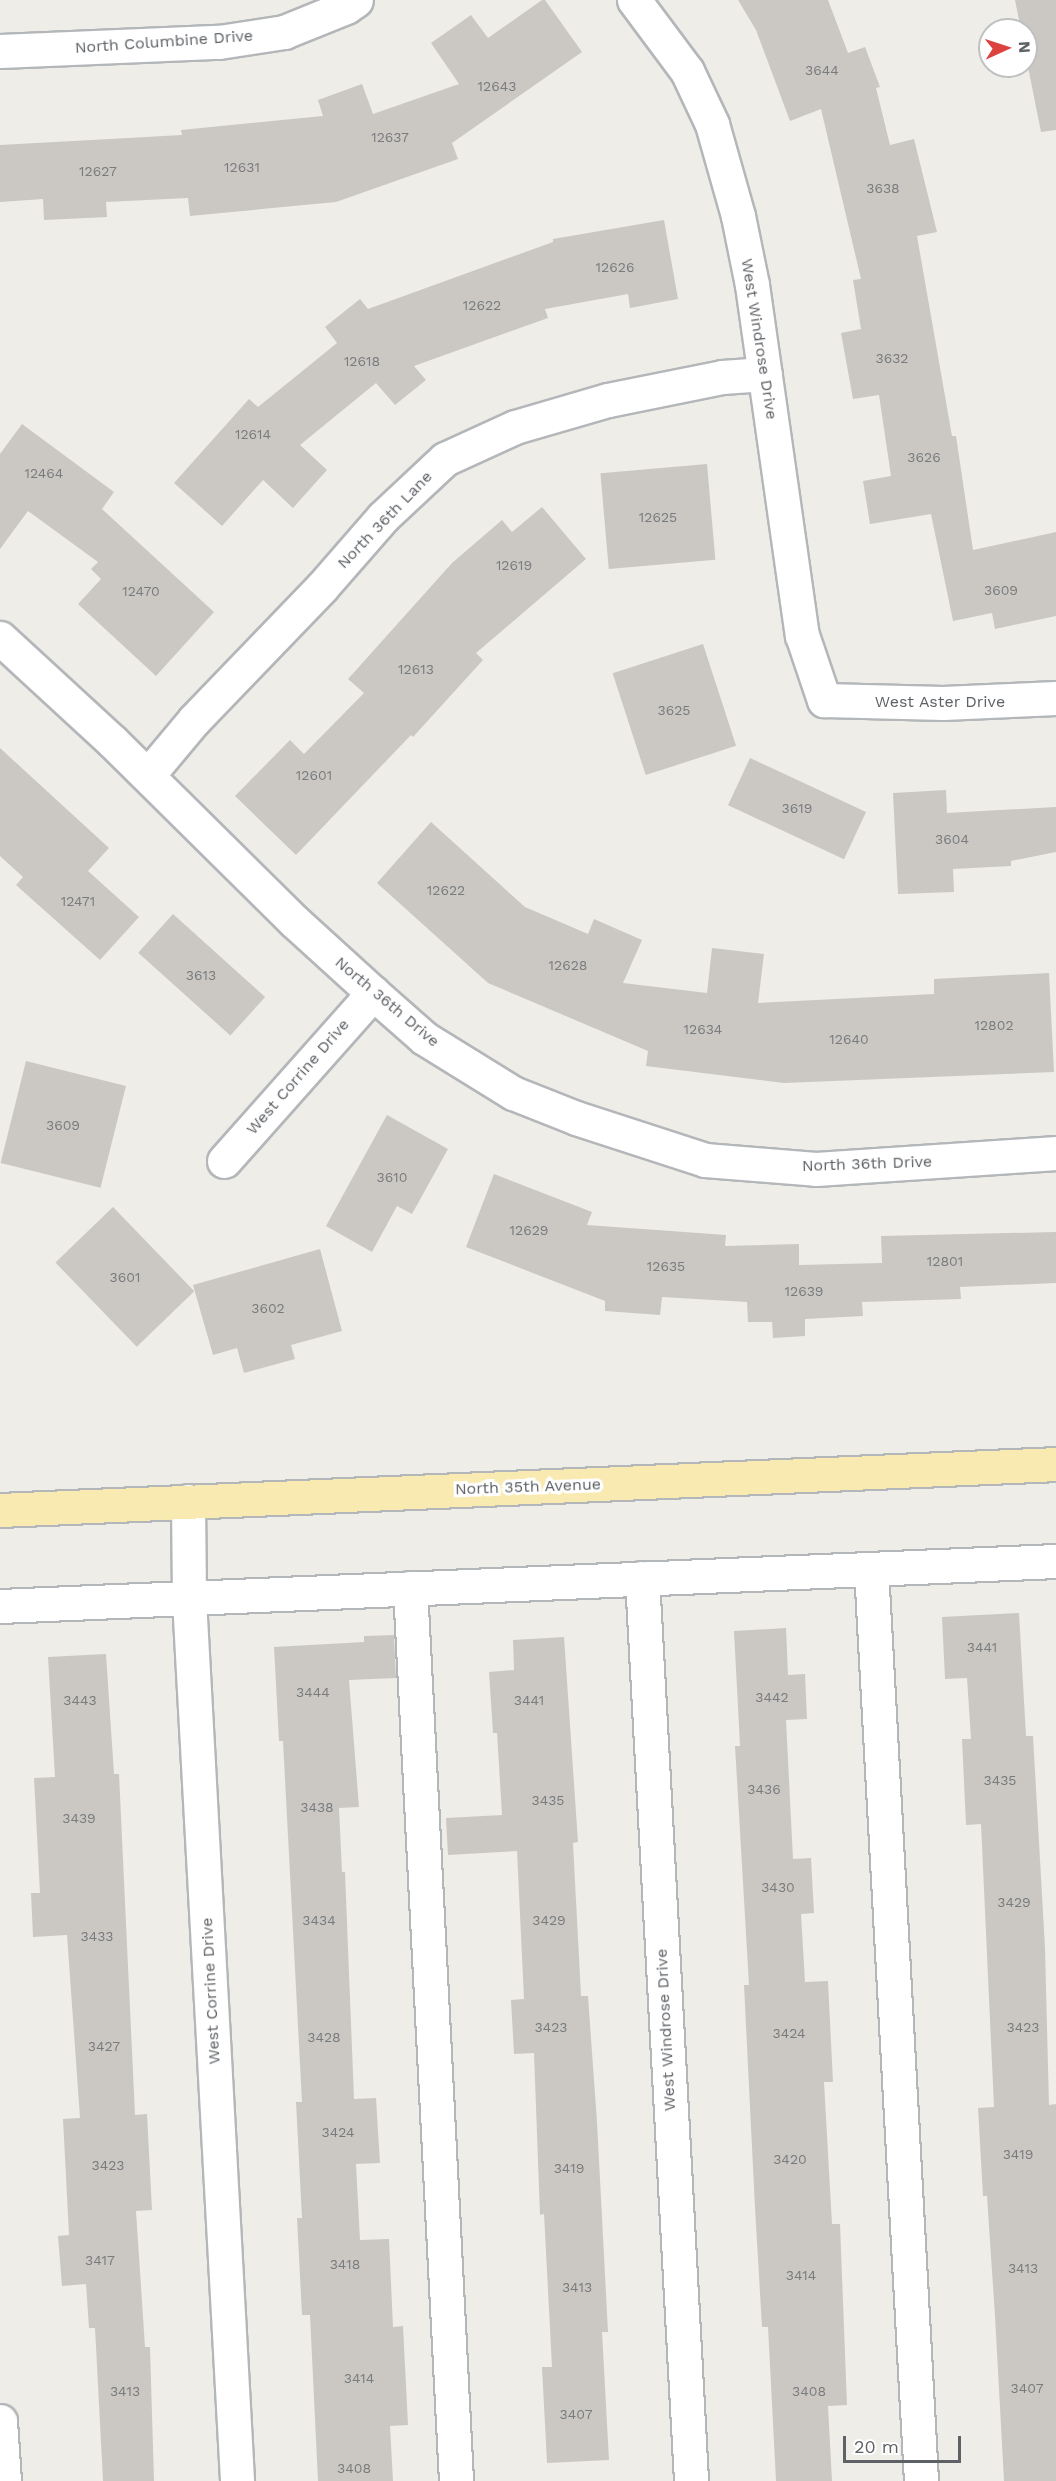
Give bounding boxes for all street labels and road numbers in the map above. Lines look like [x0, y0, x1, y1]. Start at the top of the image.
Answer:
street label: North Columbine Drive [74, 26, 254, 58]
street label: West Windrose Drive [737, 257, 781, 421]
street label: North 36th Lane [334, 467, 436, 573]
street label: West Aster Drive [874, 692, 1006, 712]
street label: North 36th Drive [331, 953, 443, 1051]
street label: West Corrine Drive [243, 1015, 353, 1139]
street label: North 36th Drive [802, 1152, 932, 1176]
street label: North 35th Avenue [454, 1475, 602, 1499]
street label: West Corrine Drive [198, 1917, 224, 2065]
street label: West Windrose Drive [652, 1948, 680, 2112]

